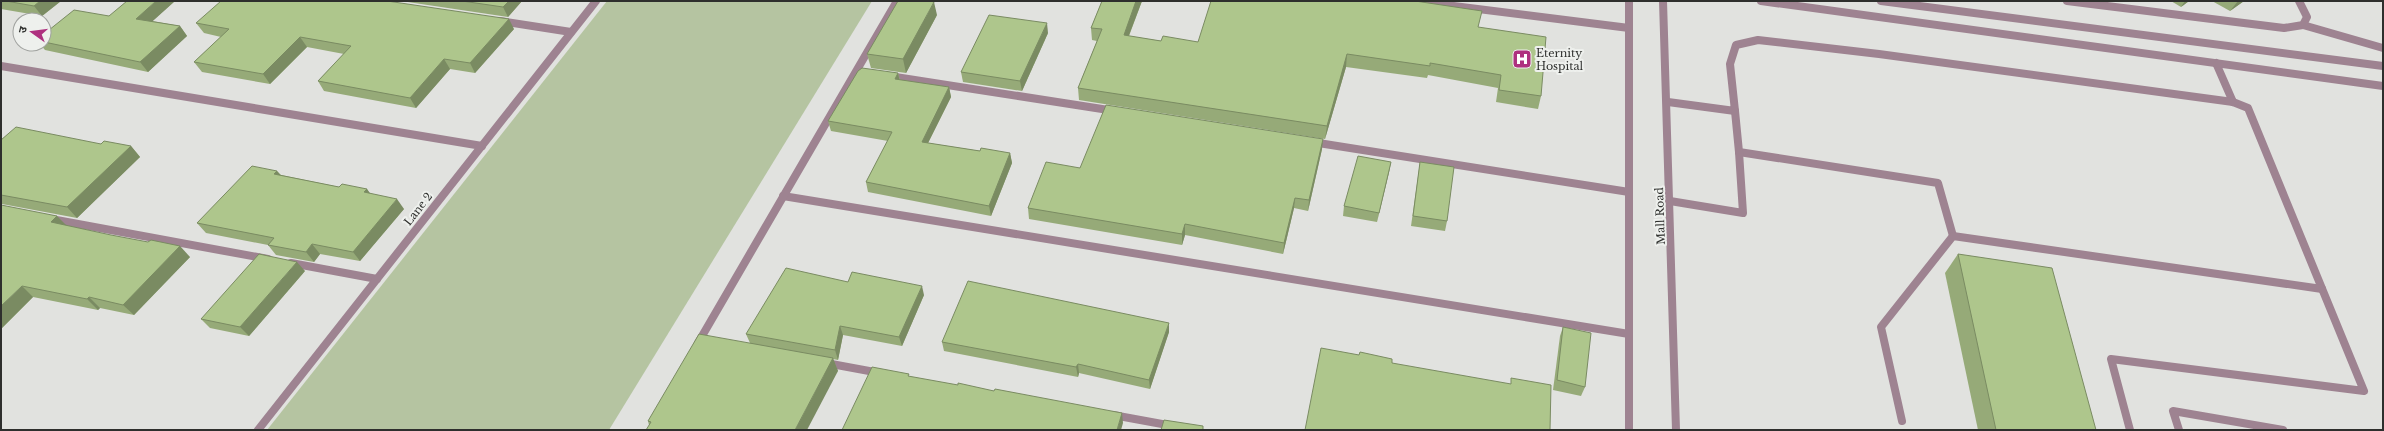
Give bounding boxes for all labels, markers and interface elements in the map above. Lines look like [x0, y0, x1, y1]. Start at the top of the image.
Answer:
north arrow [12, 12, 52, 52]
text: उ [15, 24, 30, 34]
place label: Eternity Hospital [1536, 46, 1584, 73]
hospital icon: Eternity Hospital [1511, 48, 1533, 70]
street label: Mall Road [1652, 186, 1668, 245]
street label: Lane 2 [401, 190, 435, 228]

